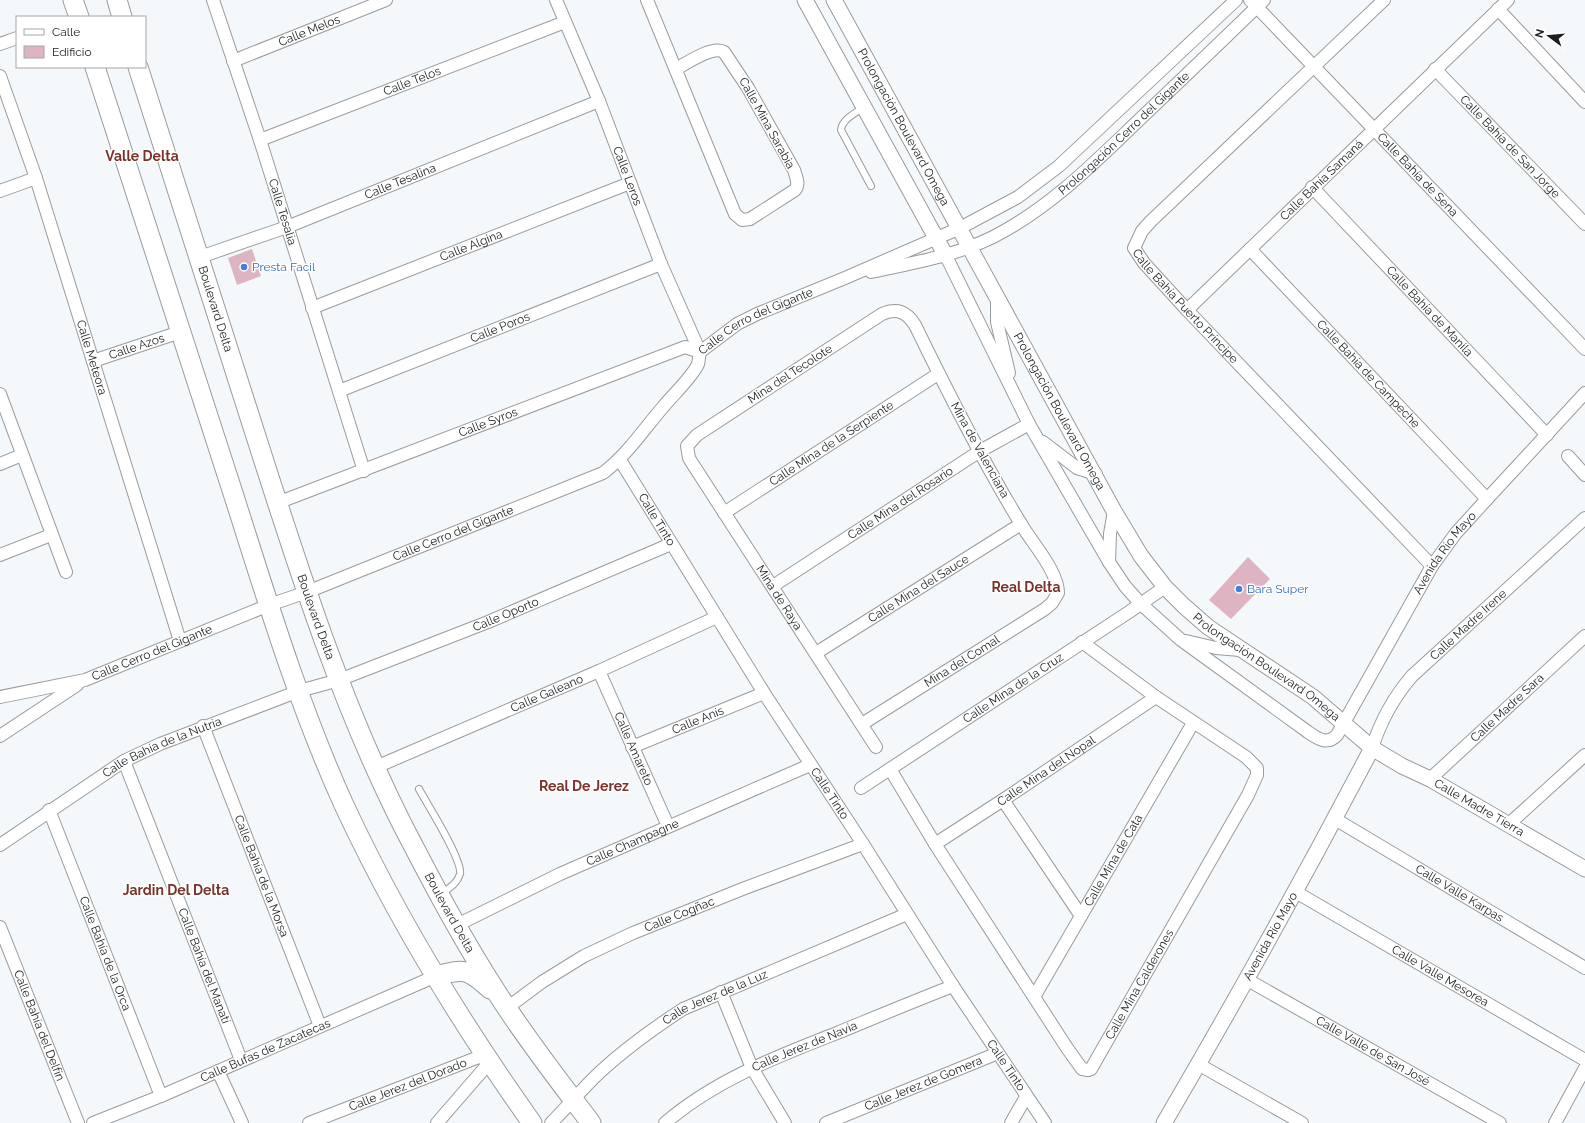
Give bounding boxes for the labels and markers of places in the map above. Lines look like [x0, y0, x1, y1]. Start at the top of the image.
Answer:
place label: Presta Facil [252, 260, 316, 274]
marker: Presta Facil [239, 262, 249, 272]
place label: Bara Super [1247, 582, 1309, 596]
marker: Bara Super [1234, 584, 1244, 594]

